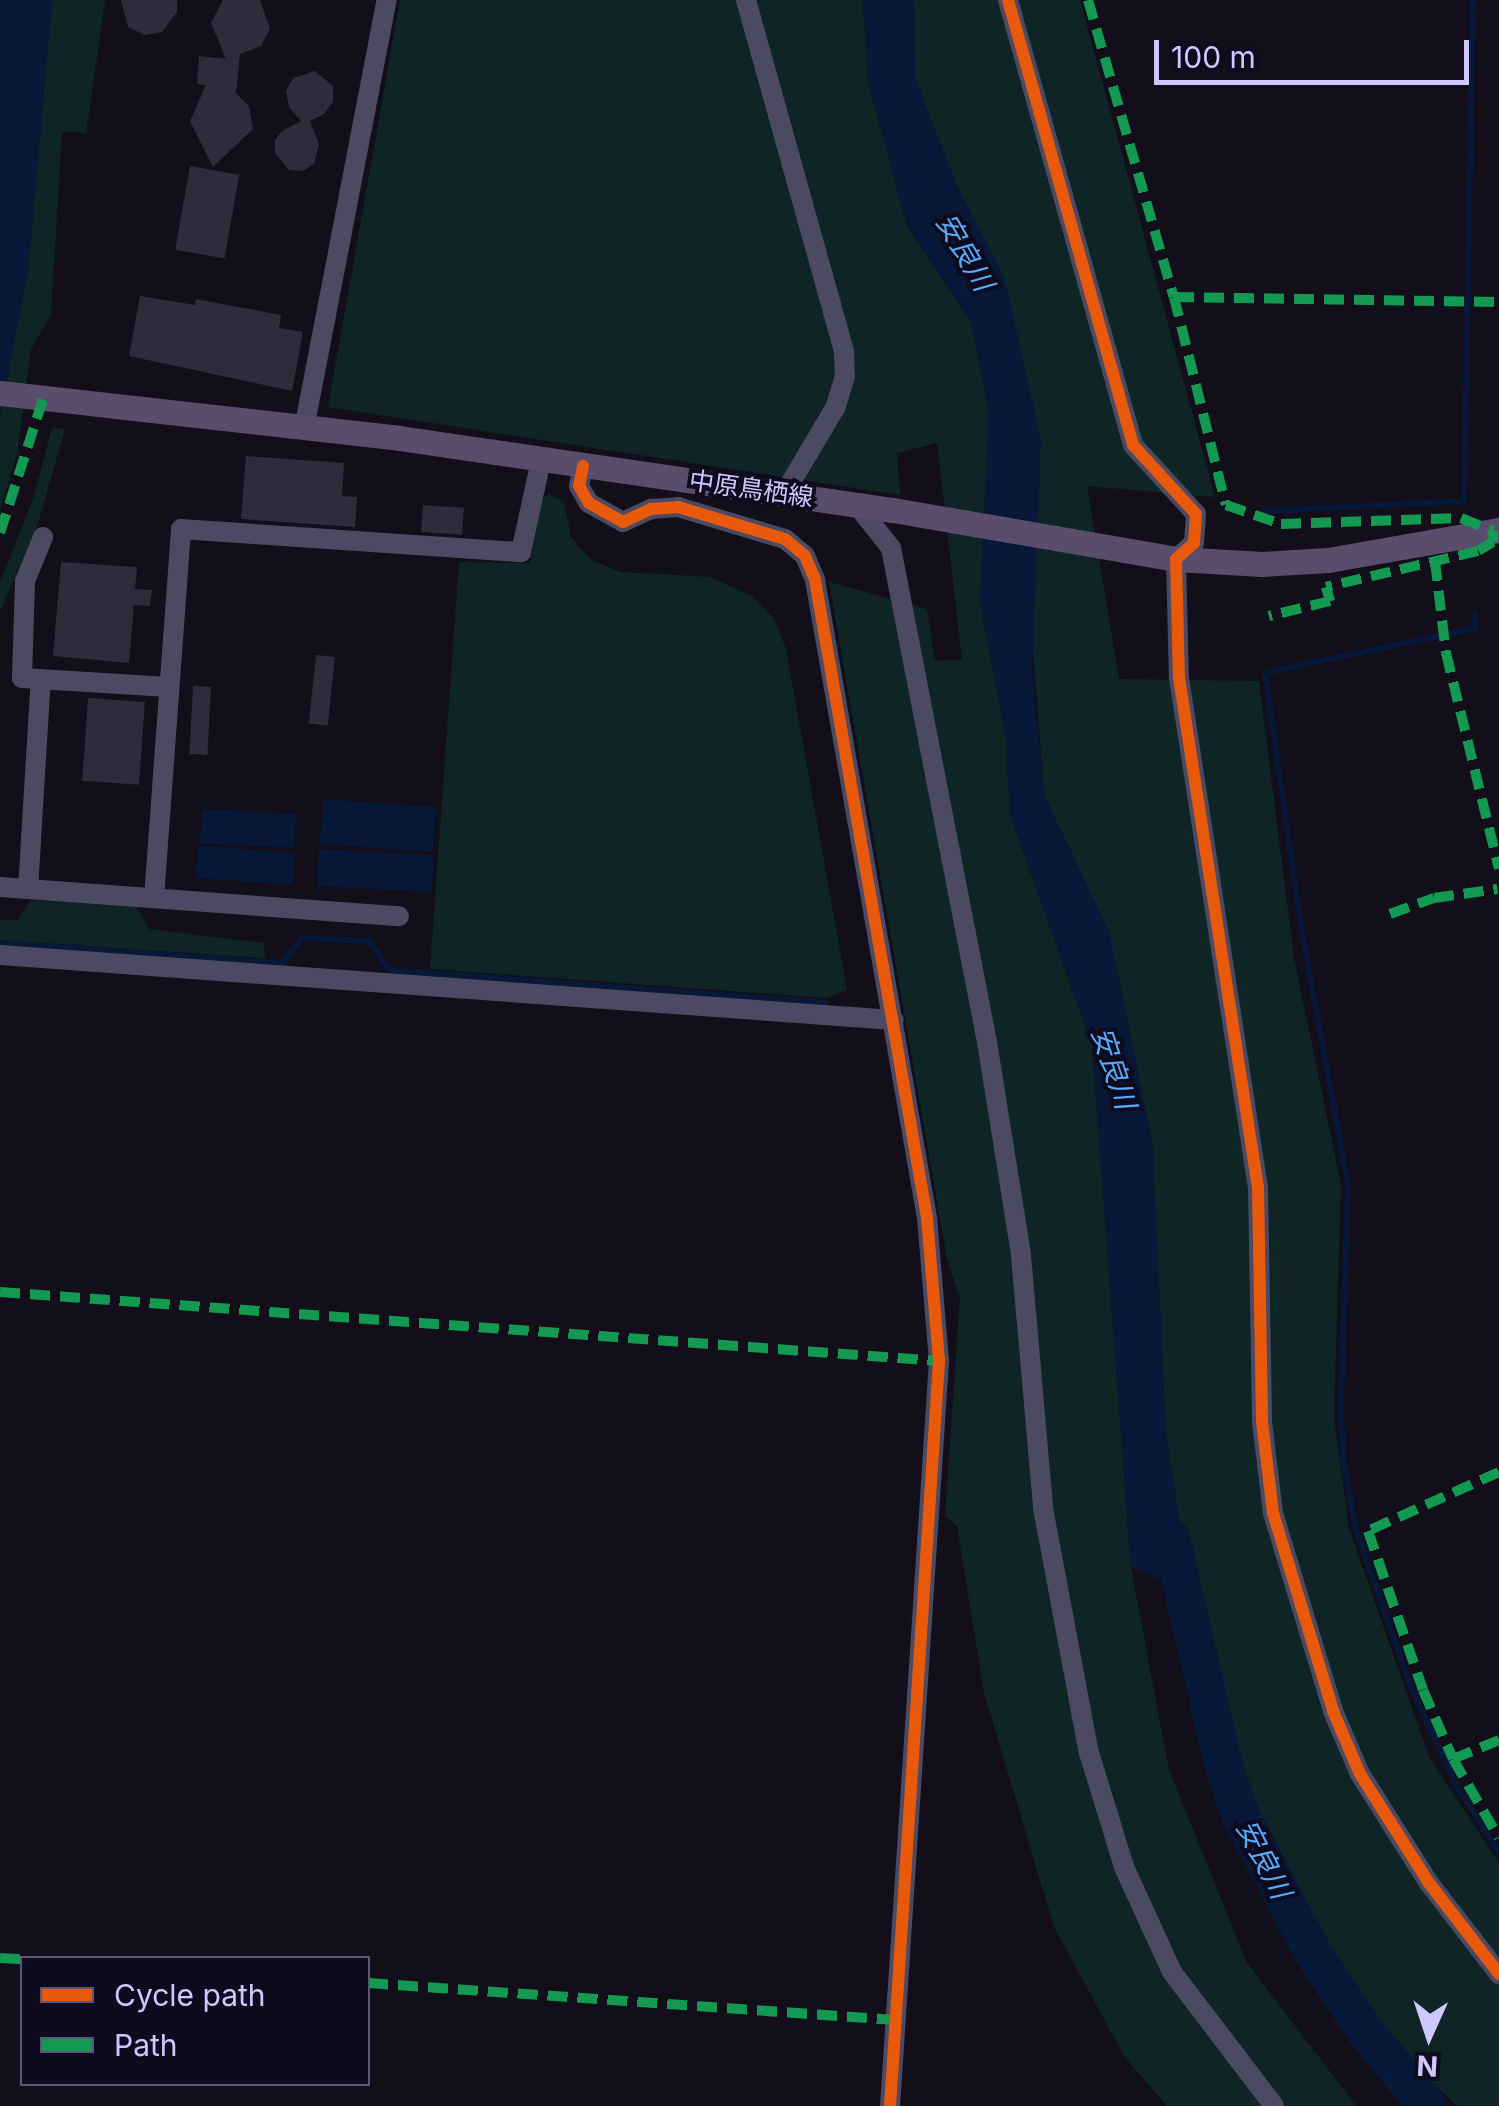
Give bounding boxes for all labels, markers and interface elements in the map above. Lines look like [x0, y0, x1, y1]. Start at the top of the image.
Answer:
scale bar [1159, 20, 1474, 82]
text: 100 m [1171, 39, 1256, 75]
water label: 安良川 [929, 207, 1001, 297]
street label: 中原鳥栖線 [687, 465, 815, 513]
water label: 安良川 [1085, 1023, 1143, 1113]
water label: 安良川 [1230, 1814, 1298, 1904]
legend [20, 1956, 370, 2086]
text: Cycle path [114, 1977, 266, 2013]
north arrow [1379, 1986, 1479, 2086]
text: Path [114, 2027, 178, 2063]
text: N [1416, 2048, 1439, 2083]

